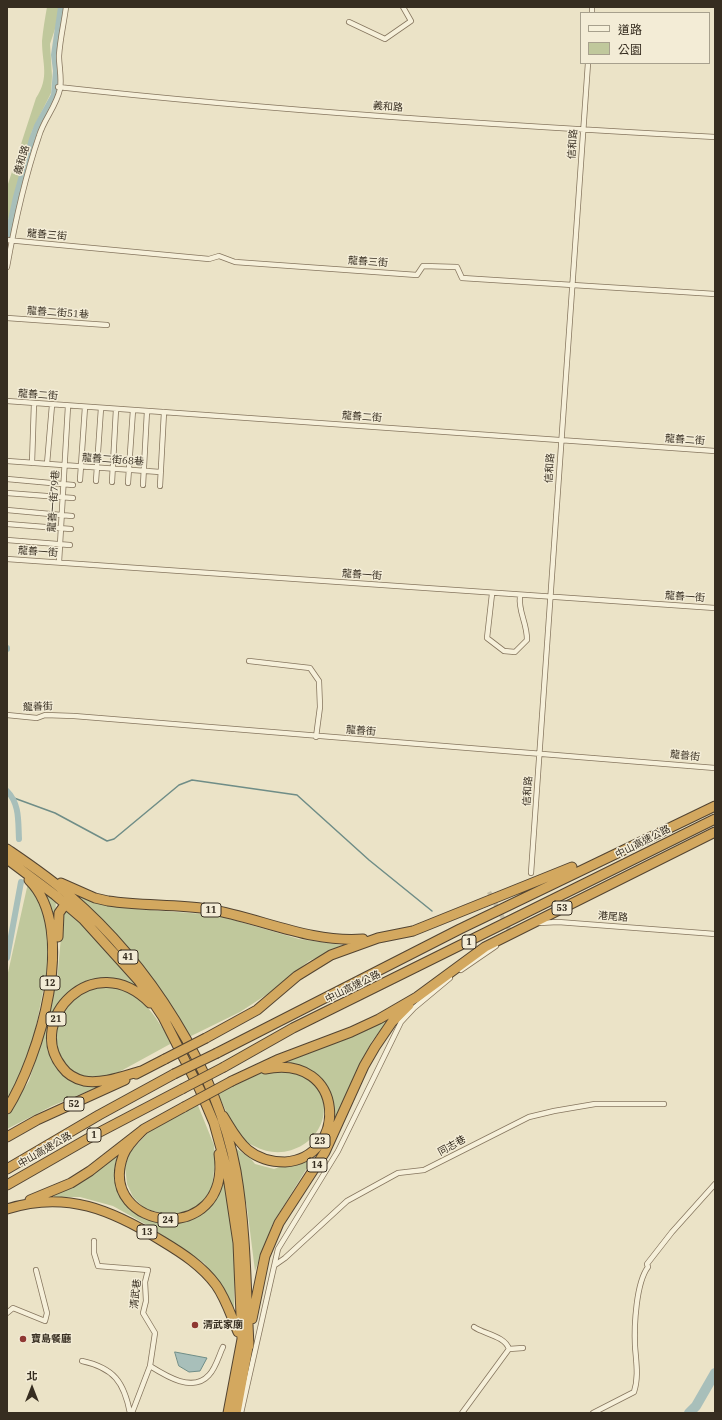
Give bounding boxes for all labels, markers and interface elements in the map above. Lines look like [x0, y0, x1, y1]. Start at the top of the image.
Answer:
legend [580, 12, 710, 64]
text: 道路 [618, 22, 642, 37]
text: 公園 [618, 42, 642, 57]
street label: 義和路 [373, 100, 403, 114]
street label: 信和路 [566, 129, 580, 159]
street label: 義和路 [12, 144, 32, 176]
street label: 龍善三街 [27, 227, 67, 243]
street label: 龍善三街 [348, 255, 388, 269]
street label: 龍善二街51巷 [27, 305, 89, 321]
street label: 龍善二街 [18, 388, 58, 402]
street label: 龍善二街 [342, 410, 382, 424]
street label: 龍善二街 [665, 433, 705, 447]
street label: 龍善二街68巷 [82, 452, 144, 468]
street label: 信和路 [543, 453, 557, 483]
street label: 龍善一街79巷 [46, 470, 62, 532]
street label: 龍善一街 [18, 545, 58, 559]
street label: 龍善一街 [342, 568, 382, 582]
street label: 龍善一街 [665, 590, 705, 604]
street label: 龍善街 [23, 700, 53, 714]
street label: 龍善街 [346, 724, 376, 738]
street label: 龍善街 [669, 748, 701, 764]
street label: 信和路 [521, 776, 535, 806]
street label: 中山高速公路 [614, 823, 672, 861]
road number: 53 [552, 901, 572, 915]
road number: 11 [201, 903, 221, 917]
street label: 港尾路 [598, 910, 628, 924]
road number: 1 [462, 935, 476, 949]
road number: 41 [118, 950, 138, 964]
street label: 中山高速公路 [323, 968, 383, 1006]
road number: 12 [40, 976, 60, 990]
road number: 21 [46, 1012, 66, 1026]
road number: 52 [64, 1097, 84, 1111]
road number: 1 [87, 1128, 101, 1142]
street label: 中山高速公路 [16, 1130, 74, 1170]
street label: 同志巷 [436, 1133, 468, 1159]
road number: 23 [310, 1134, 330, 1148]
road number: 14 [307, 1158, 327, 1172]
road number: 24 [158, 1213, 178, 1227]
road number: 13 [137, 1225, 157, 1239]
street label: 清武巷 [128, 1278, 144, 1310]
place label: 清武家廟 [203, 1319, 243, 1331]
marker: 清武家廟 [190, 1320, 200, 1330]
place label: 寶島餐廳 [31, 1333, 71, 1345]
marker: 寶島餐廳 [18, 1334, 28, 1344]
north arrow [12, 1368, 52, 1408]
text: 北 [27, 1369, 38, 1383]

